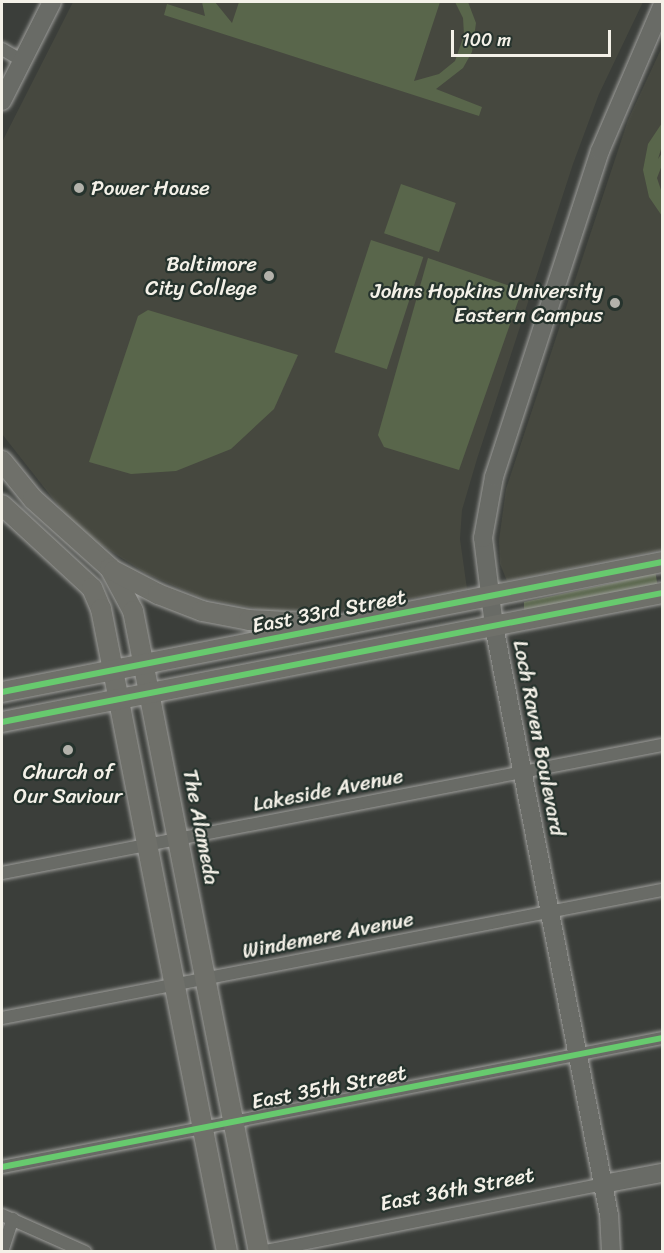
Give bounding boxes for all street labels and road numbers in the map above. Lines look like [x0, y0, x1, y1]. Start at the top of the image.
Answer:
street label: East 33rd Street [250, 584, 408, 638]
street label: Loch Raven Boulevard [508, 638, 570, 838]
street label: Lakeside Avenue [251, 763, 405, 817]
street label: The Alameda [177, 767, 225, 887]
street label: Windemere Avenue [241, 906, 415, 964]
street label: East 35th Street [249, 1060, 409, 1114]
street label: East 36th Street [378, 1162, 536, 1216]

